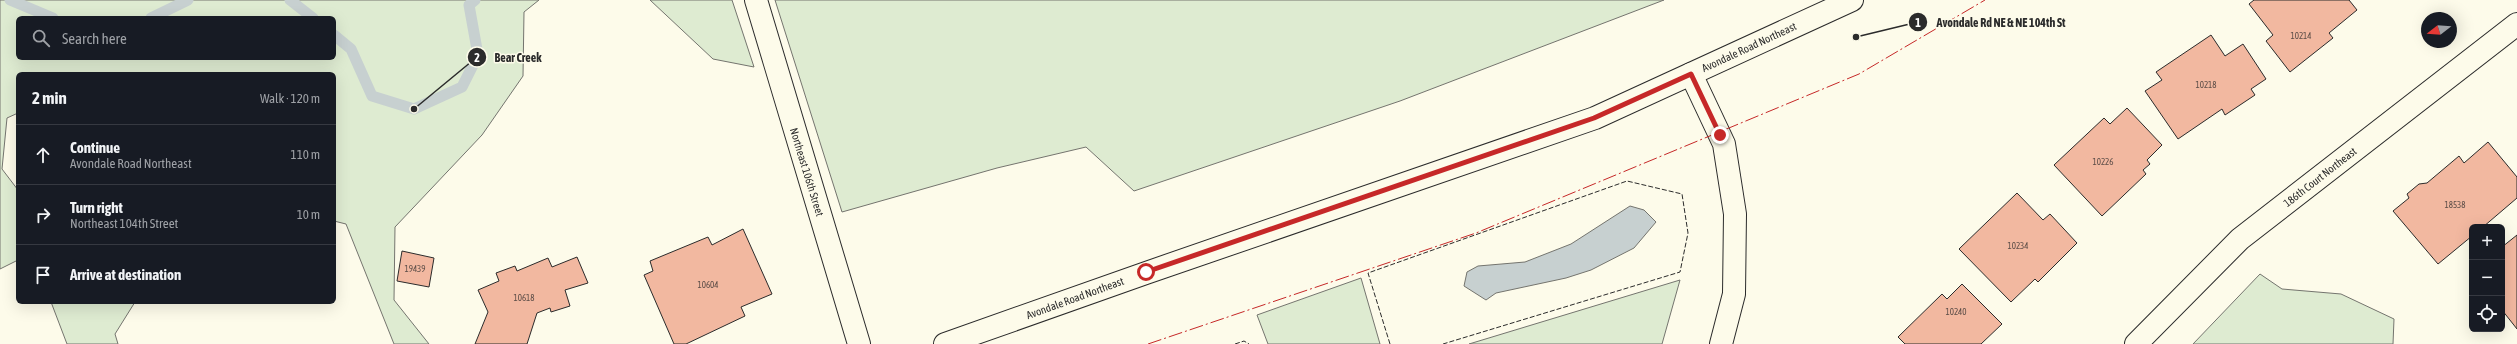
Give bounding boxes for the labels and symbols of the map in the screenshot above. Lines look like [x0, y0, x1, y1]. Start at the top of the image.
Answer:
callout: Avondale Rd NE & NE 104th St [1908, 10, 2073, 34]
north arrow [2421, 12, 2457, 48]
text: 1 [1915, 16, 1921, 30]
text: Avondale Rd NE & NE 104th St [1936, 16, 2066, 30]
street label: Avondale Road Northeast [1700, 20, 1798, 74]
house number: 10214 [2290, 31, 2312, 41]
callout: Bear Creek [467, 45, 550, 69]
text: 2 [474, 51, 480, 65]
text: Bear Creek [495, 51, 542, 65]
house number: 10218 [2195, 80, 2217, 90]
street label: Northeast 106th Street [788, 126, 826, 218]
route end [1711, 126, 1729, 144]
street label: 186th Court Northeast [2281, 145, 2359, 209]
house number: 10226 [2092, 157, 2114, 167]
house number: 18538 [2444, 200, 2466, 210]
house number: 10234 [2007, 241, 2029, 251]
route start [1137, 263, 1155, 281]
house number: 19439 [404, 264, 426, 274]
street label: Avondale Road Northeast [1025, 275, 1125, 321]
house number: 10604 [697, 280, 719, 290]
house number: 10618 [513, 293, 535, 303]
house number: 10240 [1945, 307, 1967, 317]

